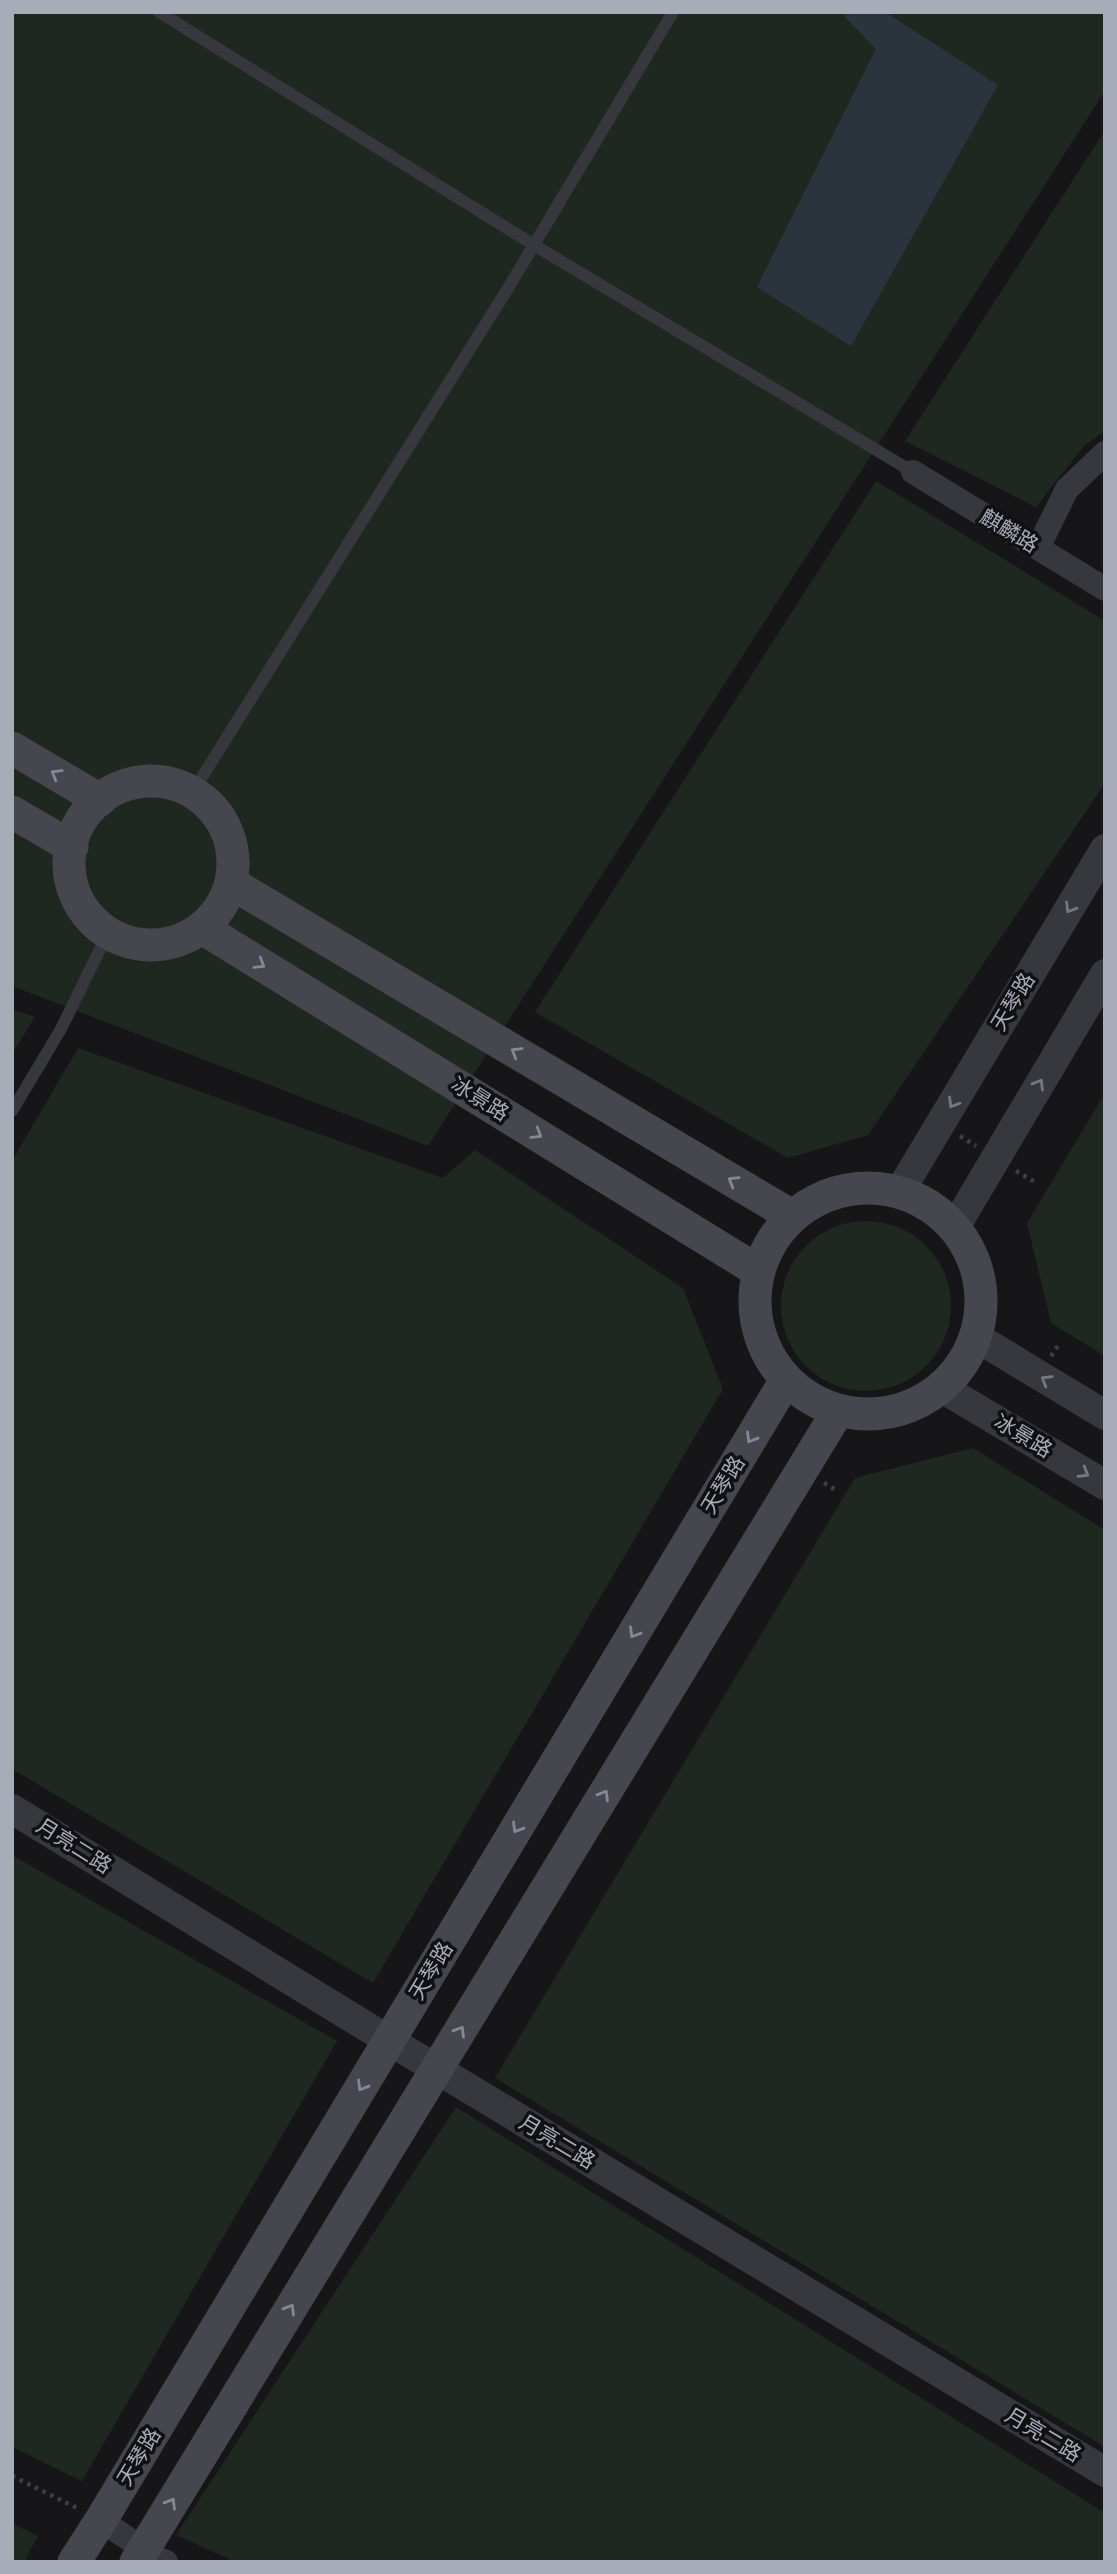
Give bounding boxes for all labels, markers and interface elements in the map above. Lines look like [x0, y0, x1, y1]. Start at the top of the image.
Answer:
street label: 麒麟路 [975, 504, 1043, 558]
one-way arrow [51, 769, 64, 782]
one-way arrow [1065, 900, 1078, 913]
one-way arrow [253, 955, 266, 968]
street label: 天琴路 [986, 968, 1040, 1036]
one-way arrow [511, 1048, 524, 1061]
street label: 冰景路 [446, 1071, 514, 1127]
one-way arrow [1031, 1079, 1044, 1092]
one-way arrow [948, 1096, 961, 1109]
one-way arrow [530, 1126, 543, 1139]
one-way arrow [727, 1176, 740, 1189]
one-way arrow [1041, 1375, 1054, 1388]
street label: 冰景路 [989, 1409, 1057, 1463]
one-way arrow [747, 1431, 760, 1444]
street label: 天琴路 [696, 1451, 750, 1519]
one-way arrow [1077, 1465, 1090, 1478]
one-way arrow [629, 1626, 642, 1639]
one-way arrow [595, 1790, 608, 1803]
street label: 月亮二路 [31, 1813, 117, 1879]
one-way arrow [512, 1821, 525, 1834]
street label: 天琴路 [404, 1937, 458, 2005]
one-way arrow [451, 2026, 464, 2039]
one-way arrow [357, 2079, 370, 2092]
street label: 月亮二路 [514, 2109, 600, 2175]
one-way arrow [282, 2304, 295, 2317]
street label: 月亮二路 [1000, 2402, 1086, 2468]
street label: 天琴路 [112, 2423, 166, 2491]
one-way arrow [163, 2498, 176, 2511]

